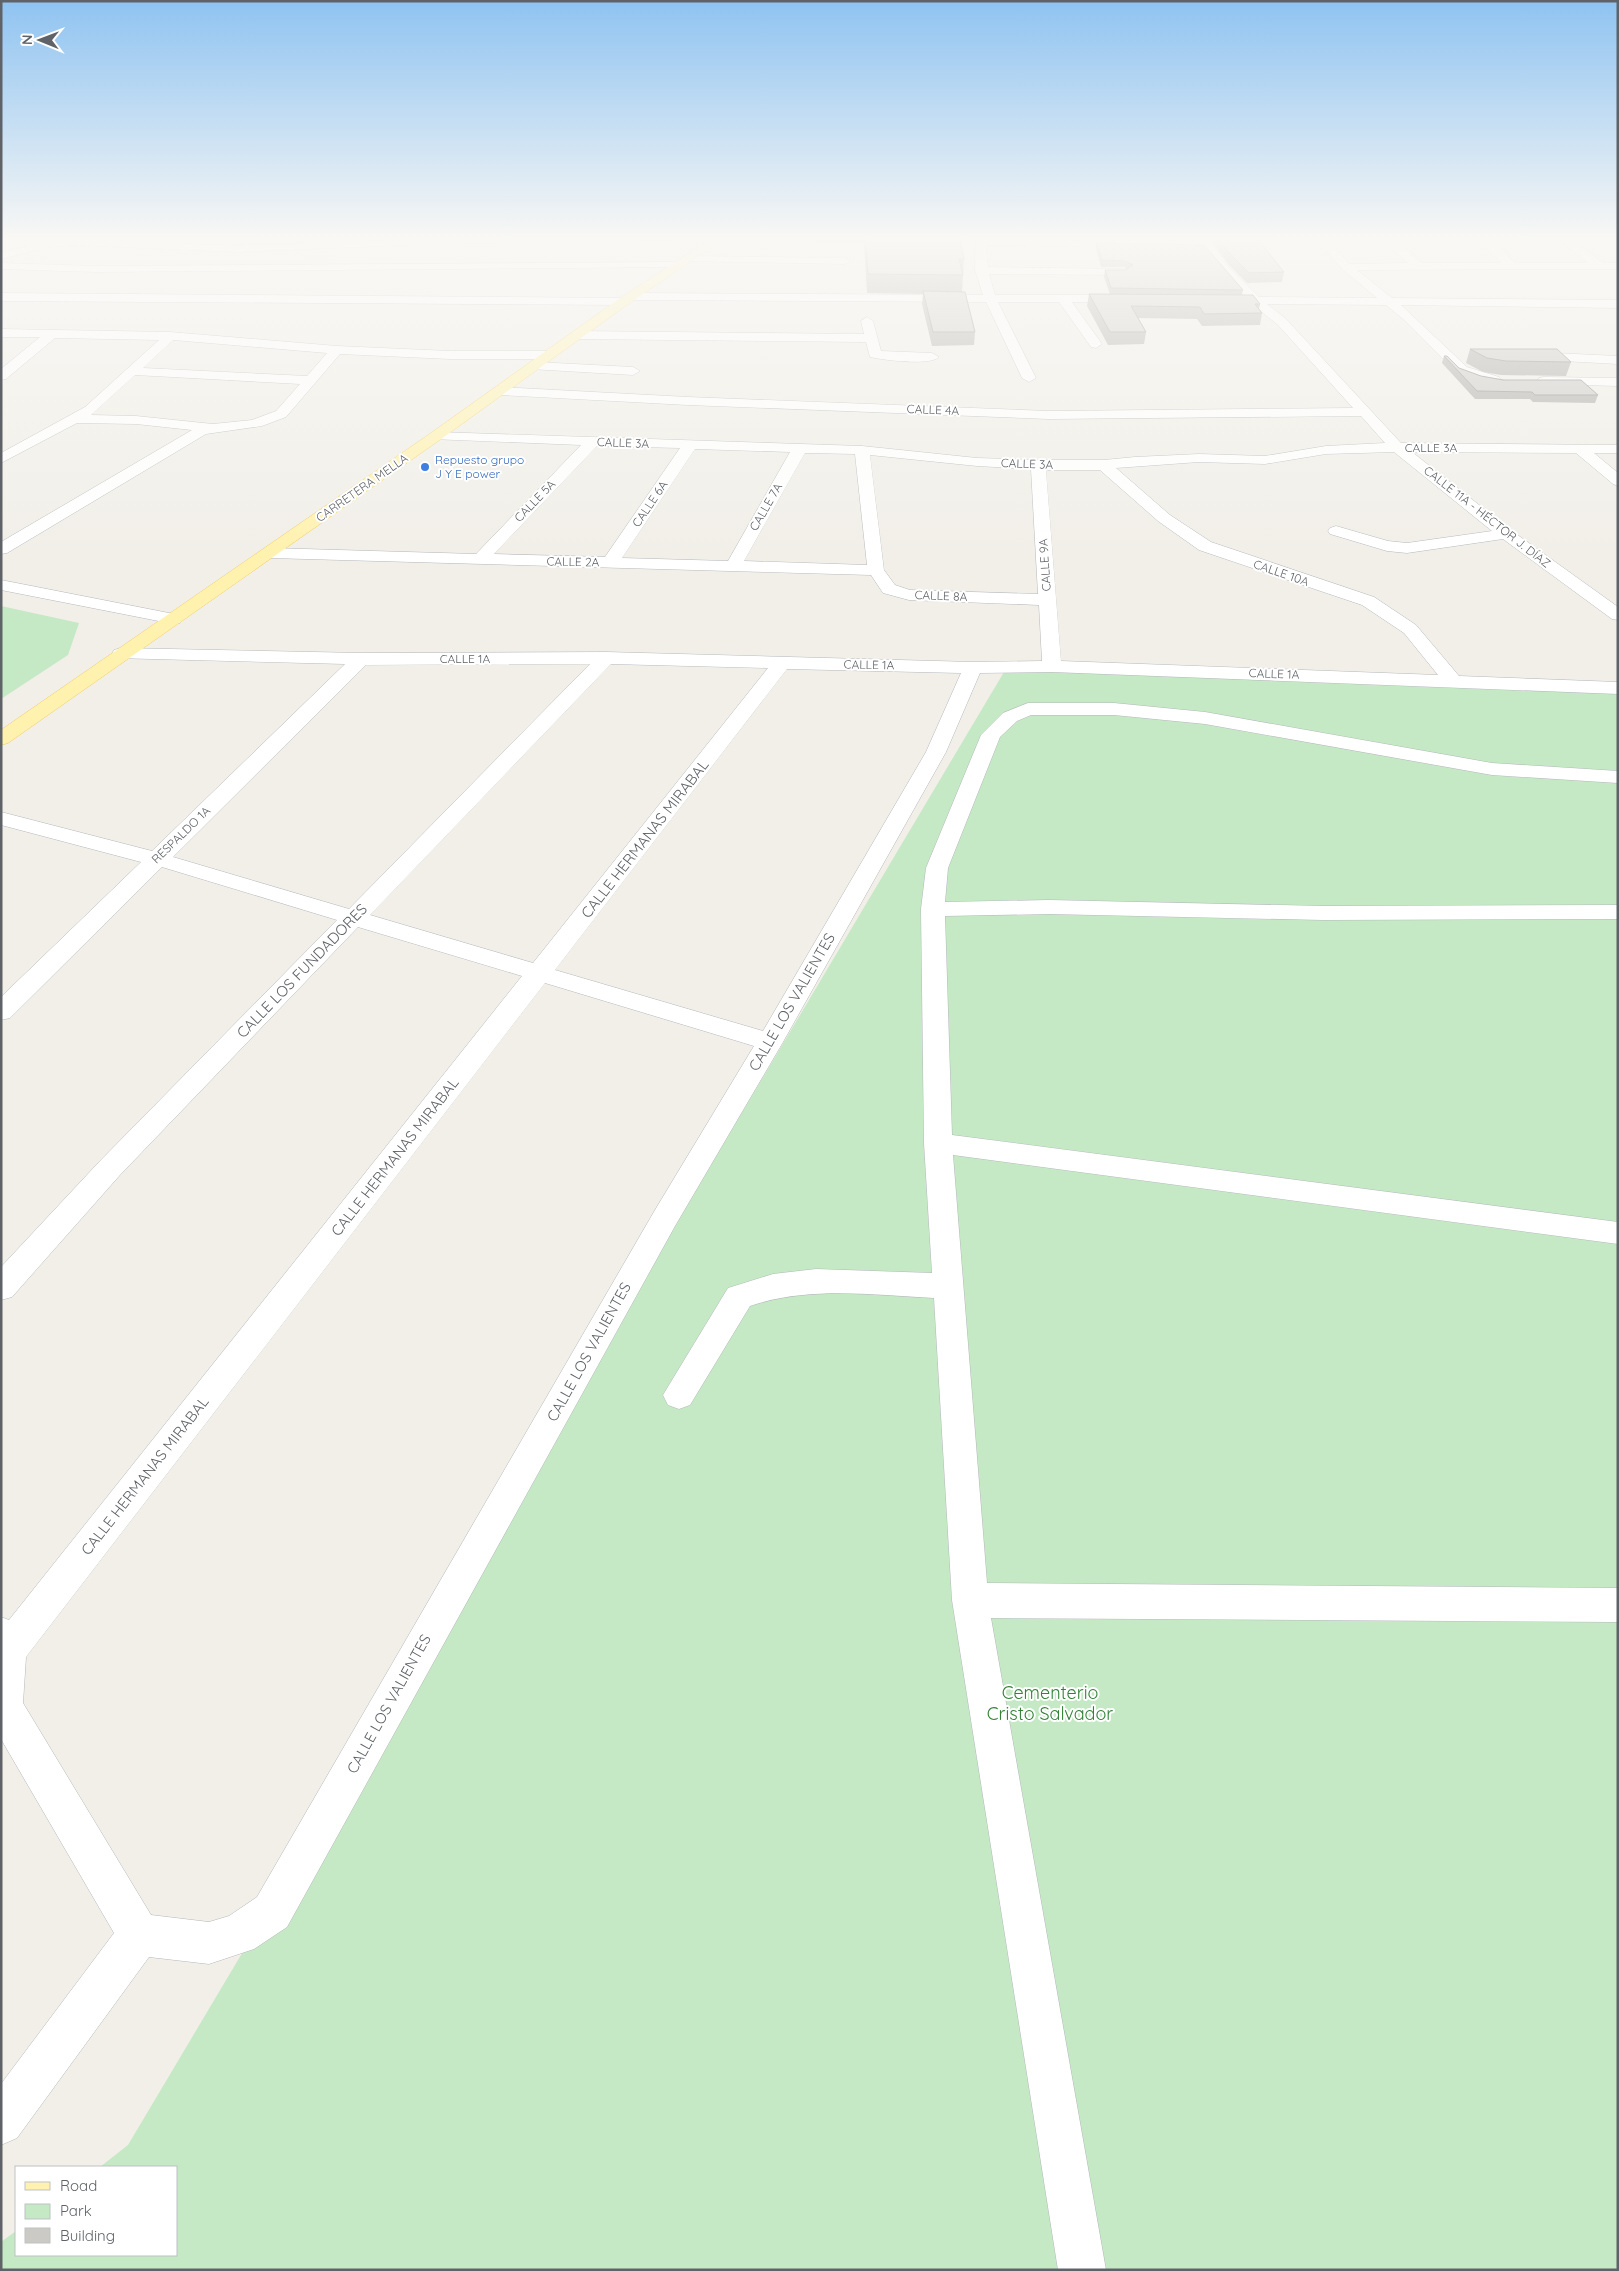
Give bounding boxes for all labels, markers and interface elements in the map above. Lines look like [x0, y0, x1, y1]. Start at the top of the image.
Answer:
north arrow [15, 15, 65, 65]
text: N [18, 34, 36, 45]
street label: CALLE 4A [906, 401, 960, 418]
street label: CALLE 3A [597, 434, 650, 451]
street label: CALLE 3A [1405, 440, 1457, 455]
street label: CARRETERA MELLA [313, 450, 411, 525]
place label: Repuesto grupo J Y E power [435, 452, 524, 481]
street label: CALLE 3A [1001, 455, 1054, 472]
marker: Repuesto grupo J Y E power [419, 461, 431, 473]
street label: CALLE 11A - HÉCTOR J. DÍAZ [1421, 462, 1554, 571]
street label: CALLE 5A [511, 476, 559, 525]
street label: CALLE 6A [629, 477, 671, 530]
street label: CALLE 7A [746, 480, 785, 533]
street label: CALLE 9A [1035, 538, 1054, 592]
street label: CALLE 2A [546, 554, 600, 569]
street label: CALLE 10A [1251, 556, 1311, 589]
street label: CALLE 8A [914, 587, 968, 604]
street label: CALLE 1A [440, 651, 491, 666]
street label: CALLE 1A [844, 657, 895, 672]
street label: CALLE 1A [1248, 665, 1300, 682]
street label: CALLE HERMANAS MIRABAL [577, 756, 712, 922]
street label: RESPALDO 1A [148, 803, 213, 866]
street label: CALLE LOS FUNDADORES [232, 899, 371, 1042]
street label: CALLE LOS VALIENTES [744, 929, 839, 1074]
street label: CALLE HERMANAS MIRABAL [327, 1074, 462, 1240]
street label: CALLE LOS VALIENTES [542, 1279, 635, 1425]
street label: CALLE HERMANAS MIRABAL [77, 1393, 212, 1559]
street label: CALLE LOS VALIENTES [342, 1631, 435, 1777]
park label: Cementerio Cristo Salvador [987, 1681, 1113, 1725]
legend [15, 2166, 178, 2256]
text: Road [60, 2176, 97, 2195]
text: Park [60, 2201, 92, 2220]
text: Building [60, 2226, 115, 2245]

